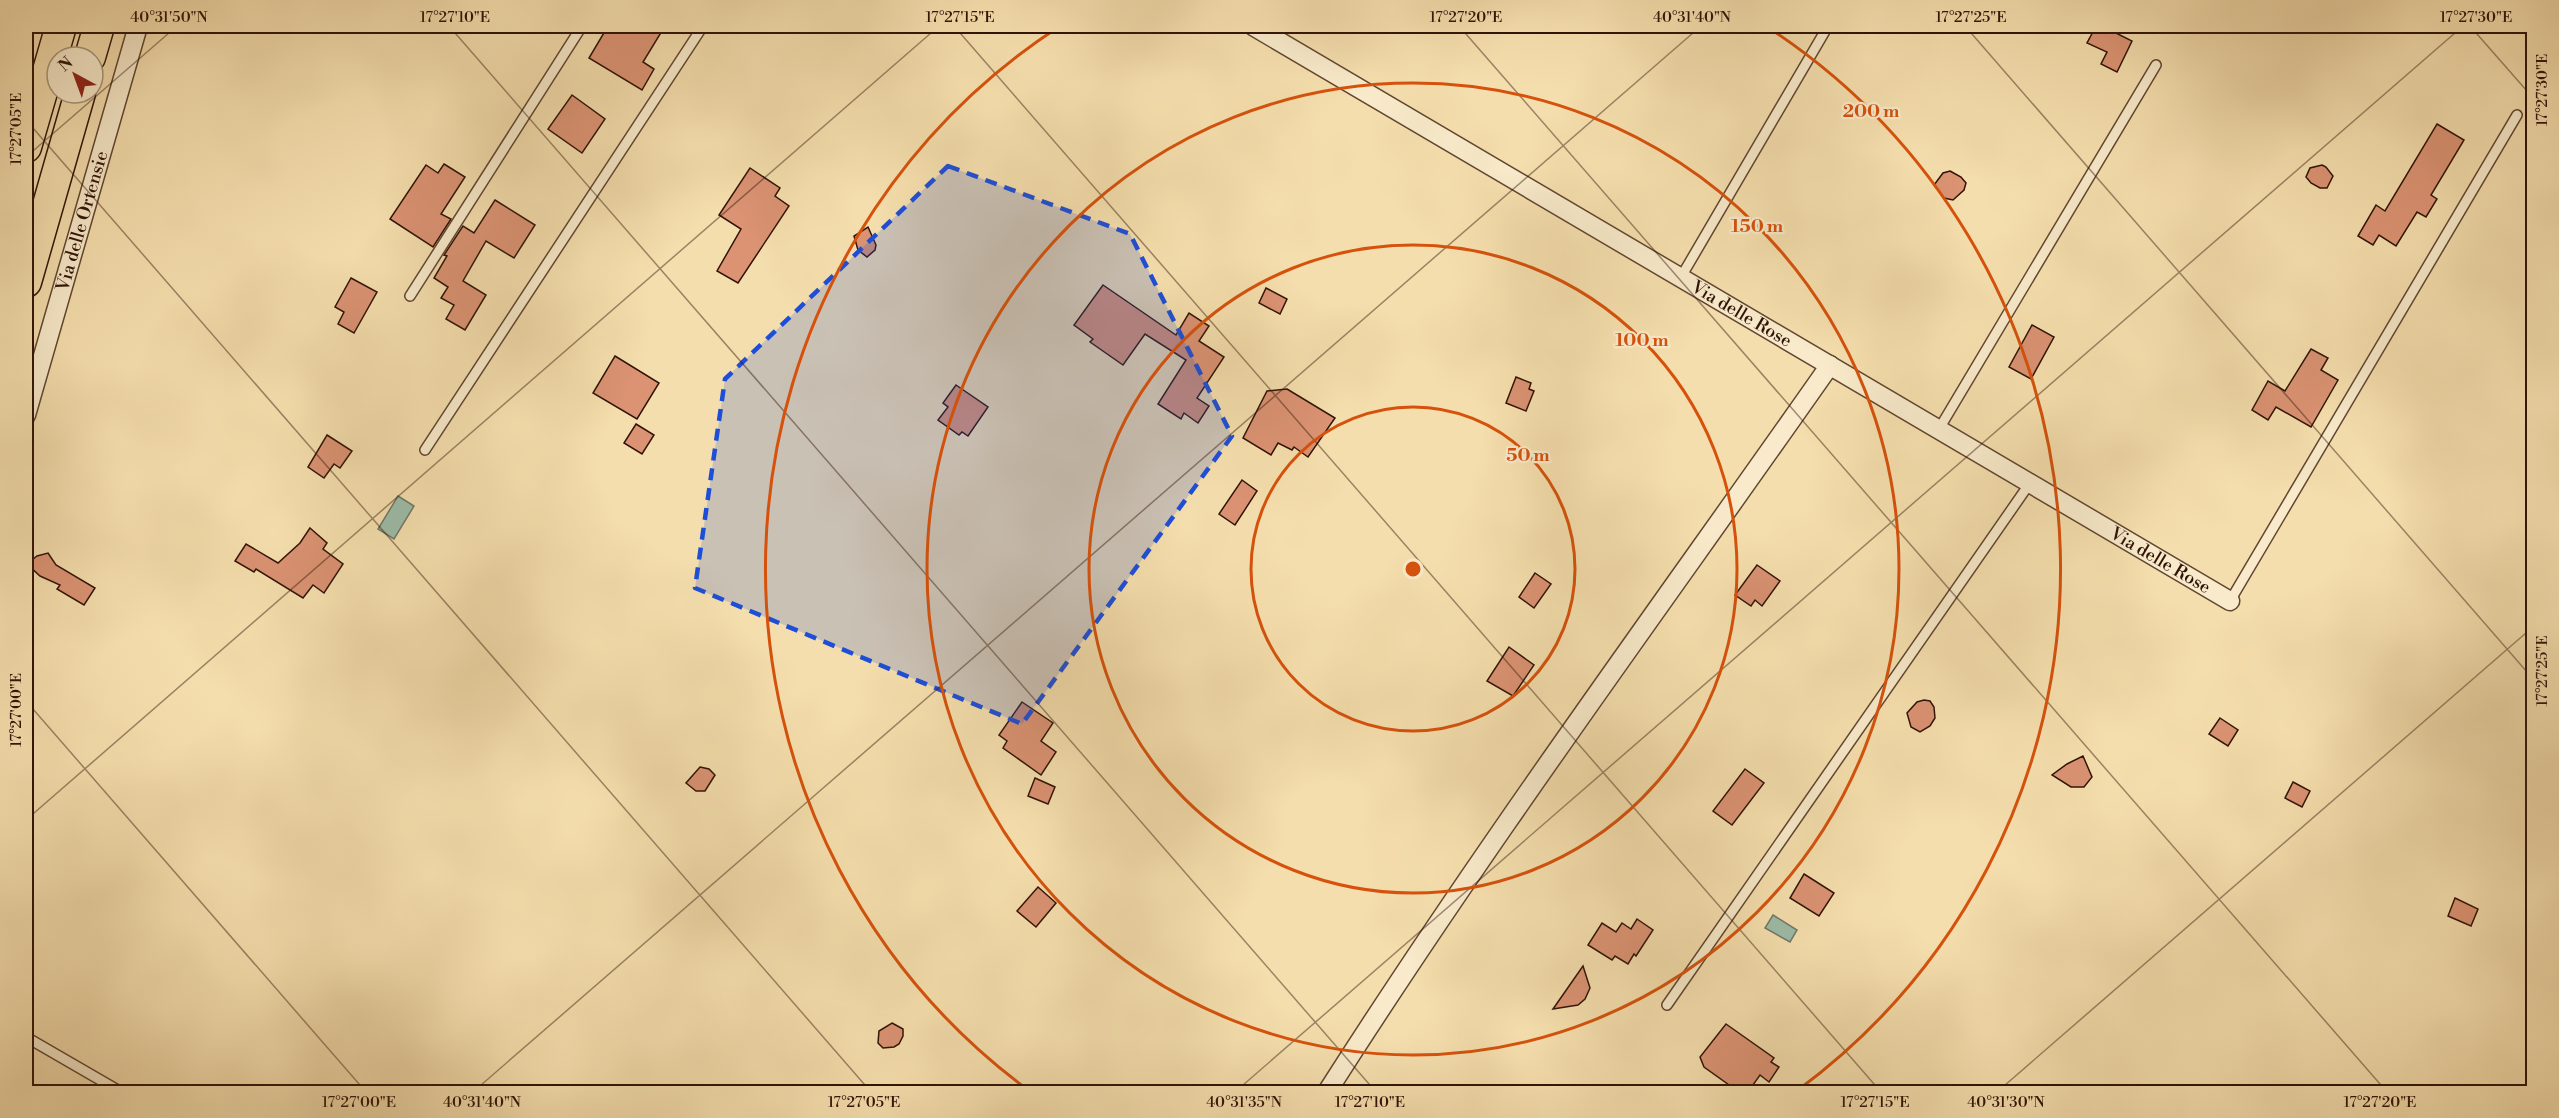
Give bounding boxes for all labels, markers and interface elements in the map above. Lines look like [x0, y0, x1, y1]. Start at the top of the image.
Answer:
text: 40°31'50"N [130, 8, 208, 27]
text: 17°27'10"E [420, 8, 490, 27]
text: 17°27'15"E [925, 8, 995, 27]
text: 17°27'20"E [1430, 8, 1502, 27]
text: 40°31'40"N [1653, 8, 1731, 27]
text: 17°27'25"E [1935, 8, 2007, 27]
text: 17°27'30"E [2440, 8, 2512, 27]
north arrow [45, 45, 105, 105]
text: N [54, 53, 77, 76]
text: 17°27'30"E [2533, 54, 2552, 126]
text: 17°27'05"E [7, 93, 26, 165]
text: 200 m [1843, 100, 1900, 123]
street label: Via delle Ortensie [51, 148, 113, 295]
text: 150 m [1731, 215, 1784, 238]
street label: Via delle Rose [1686, 275, 1796, 352]
text: 100 m [1615, 329, 1669, 352]
text: 50 m [1506, 444, 1550, 467]
street label: Via delle Rose [2105, 521, 2215, 599]
centre of rings [1403, 559, 1423, 579]
text: 17°27'25"E [2533, 635, 2552, 707]
text: 17°27'00"E [7, 673, 26, 747]
text: 17°27'00"E [322, 1093, 396, 1112]
text: 40°31'40"N [443, 1093, 521, 1112]
text: 17°27'05"E [828, 1093, 900, 1112]
text: 40°31'35"N [1206, 1093, 1282, 1112]
text: 17°27'10"E [1335, 1093, 1405, 1112]
text: 17°27'15"E [1840, 1093, 1910, 1112]
text: 40°31'30"N [1967, 1093, 2045, 1112]
text: 17°27'20"E [2344, 1093, 2416, 1112]

